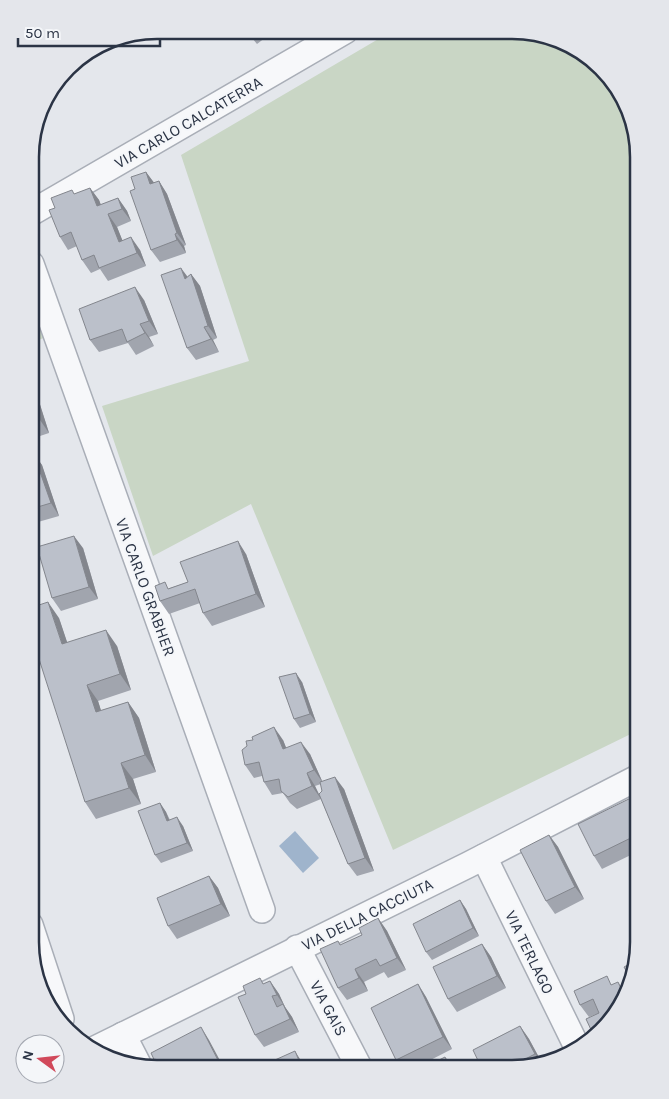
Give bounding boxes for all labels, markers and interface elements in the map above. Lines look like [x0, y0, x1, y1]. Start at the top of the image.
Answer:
scale bar [18, 15, 160, 47]
text: 50 m [25, 24, 60, 42]
street label: VIA CARLO CALCATERRA [111, 72, 266, 173]
street label: VIA CARLO GRABHER [112, 516, 179, 659]
street label: VIA DELLA CACCIUTA [298, 874, 436, 955]
street label: VIA TERLAGO [501, 907, 558, 997]
street label: VIA GAIS [306, 977, 351, 1039]
north arrow [15, 1034, 65, 1084]
text: N [18, 1049, 37, 1063]

